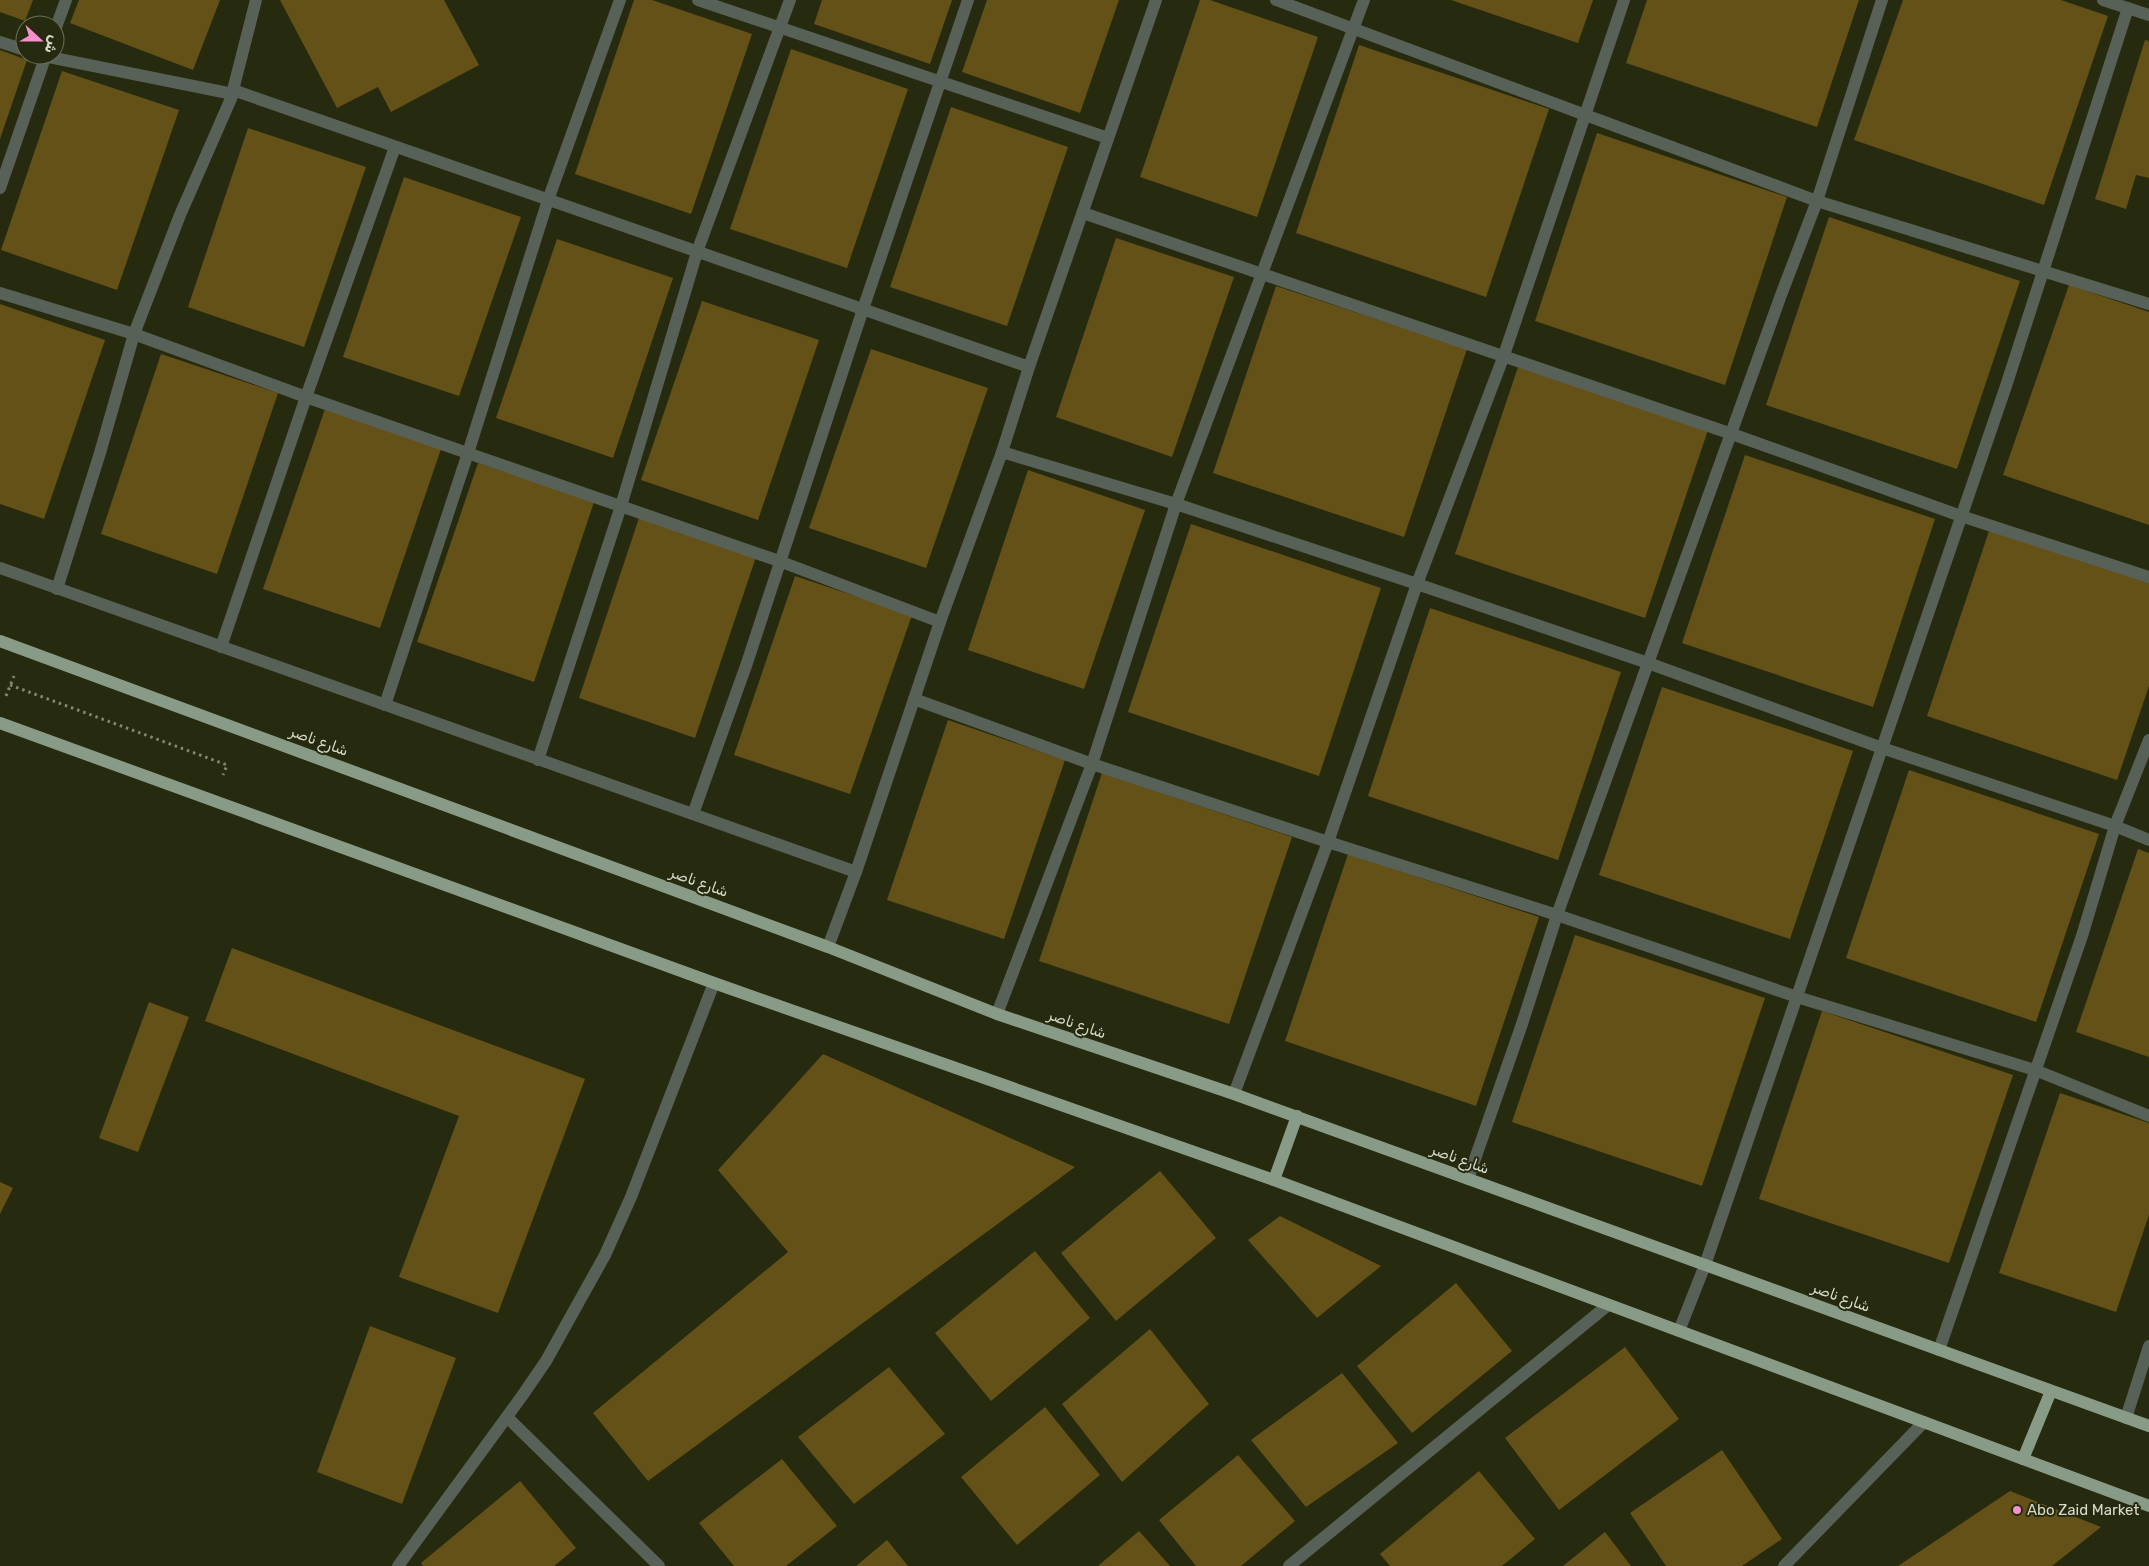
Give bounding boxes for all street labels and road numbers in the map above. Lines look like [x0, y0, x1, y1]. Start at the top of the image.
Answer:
street label: شارع ناصر [286, 722, 351, 762]
street label: شارع ناصر [666, 863, 731, 903]
street label: شارع ناصر [1044, 1005, 1109, 1044]
street label: شارع ناصر [1427, 1140, 1492, 1180]
street label: شارع ناصر [1808, 1278, 1873, 1318]

